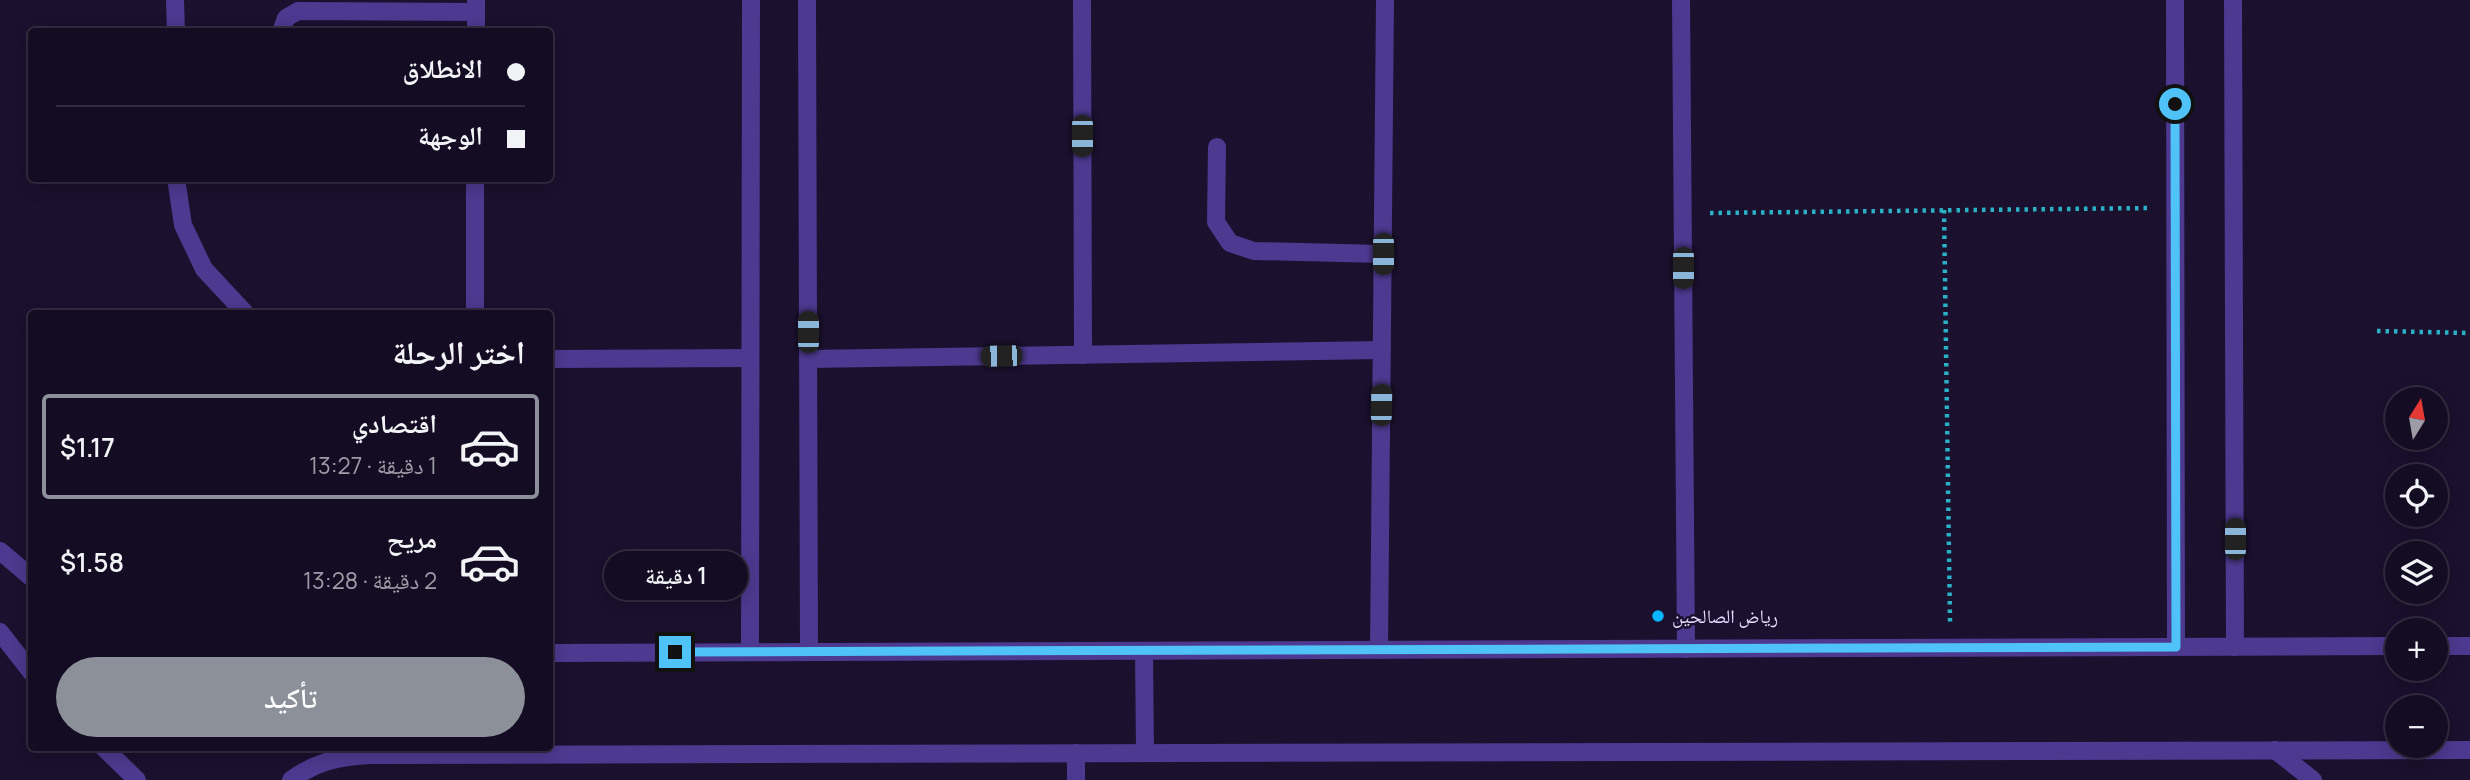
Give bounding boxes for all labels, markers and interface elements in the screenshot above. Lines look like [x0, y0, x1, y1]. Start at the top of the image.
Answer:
text: الانطلاق [403, 50, 483, 86]
route start [2159, 88, 2191, 120]
car [1072, 115, 1093, 157]
text: الوجهة [418, 117, 483, 153]
car [1373, 233, 1394, 275]
car [1673, 247, 1694, 289]
car [798, 311, 819, 353]
text: اختر الرحلة [392, 330, 525, 374]
car [980, 345, 1023, 367]
car [1371, 384, 1392, 426]
north arrow [2385, 387, 2448, 450]
map controls [2385, 387, 2448, 758]
text: اقتصادي [352, 405, 437, 441]
icon: car [458, 415, 521, 478]
text: $1.17 [60, 429, 115, 465]
text: 1 دقيقة · 13:27 [309, 449, 437, 481]
button: locate [2385, 464, 2448, 527]
car [2225, 518, 2246, 560]
text: مريح [387, 520, 437, 556]
icon: car [458, 530, 521, 593]
button: layers [2385, 541, 2448, 604]
text: $1.58 [60, 544, 124, 580]
callout: 1 دقيقة [603, 550, 747, 600]
text: 1 دقيقة [645, 559, 707, 591]
text: 2 دقيقة · 13:28 [303, 564, 437, 596]
place label: رياض الصالحين [1672, 603, 1778, 629]
marker: رياض الصالحين [1650, 608, 1666, 624]
button: + [2385, 618, 2448, 681]
route end [659, 636, 691, 668]
button: تأكيد [56, 657, 525, 737]
button: − [2385, 695, 2448, 758]

